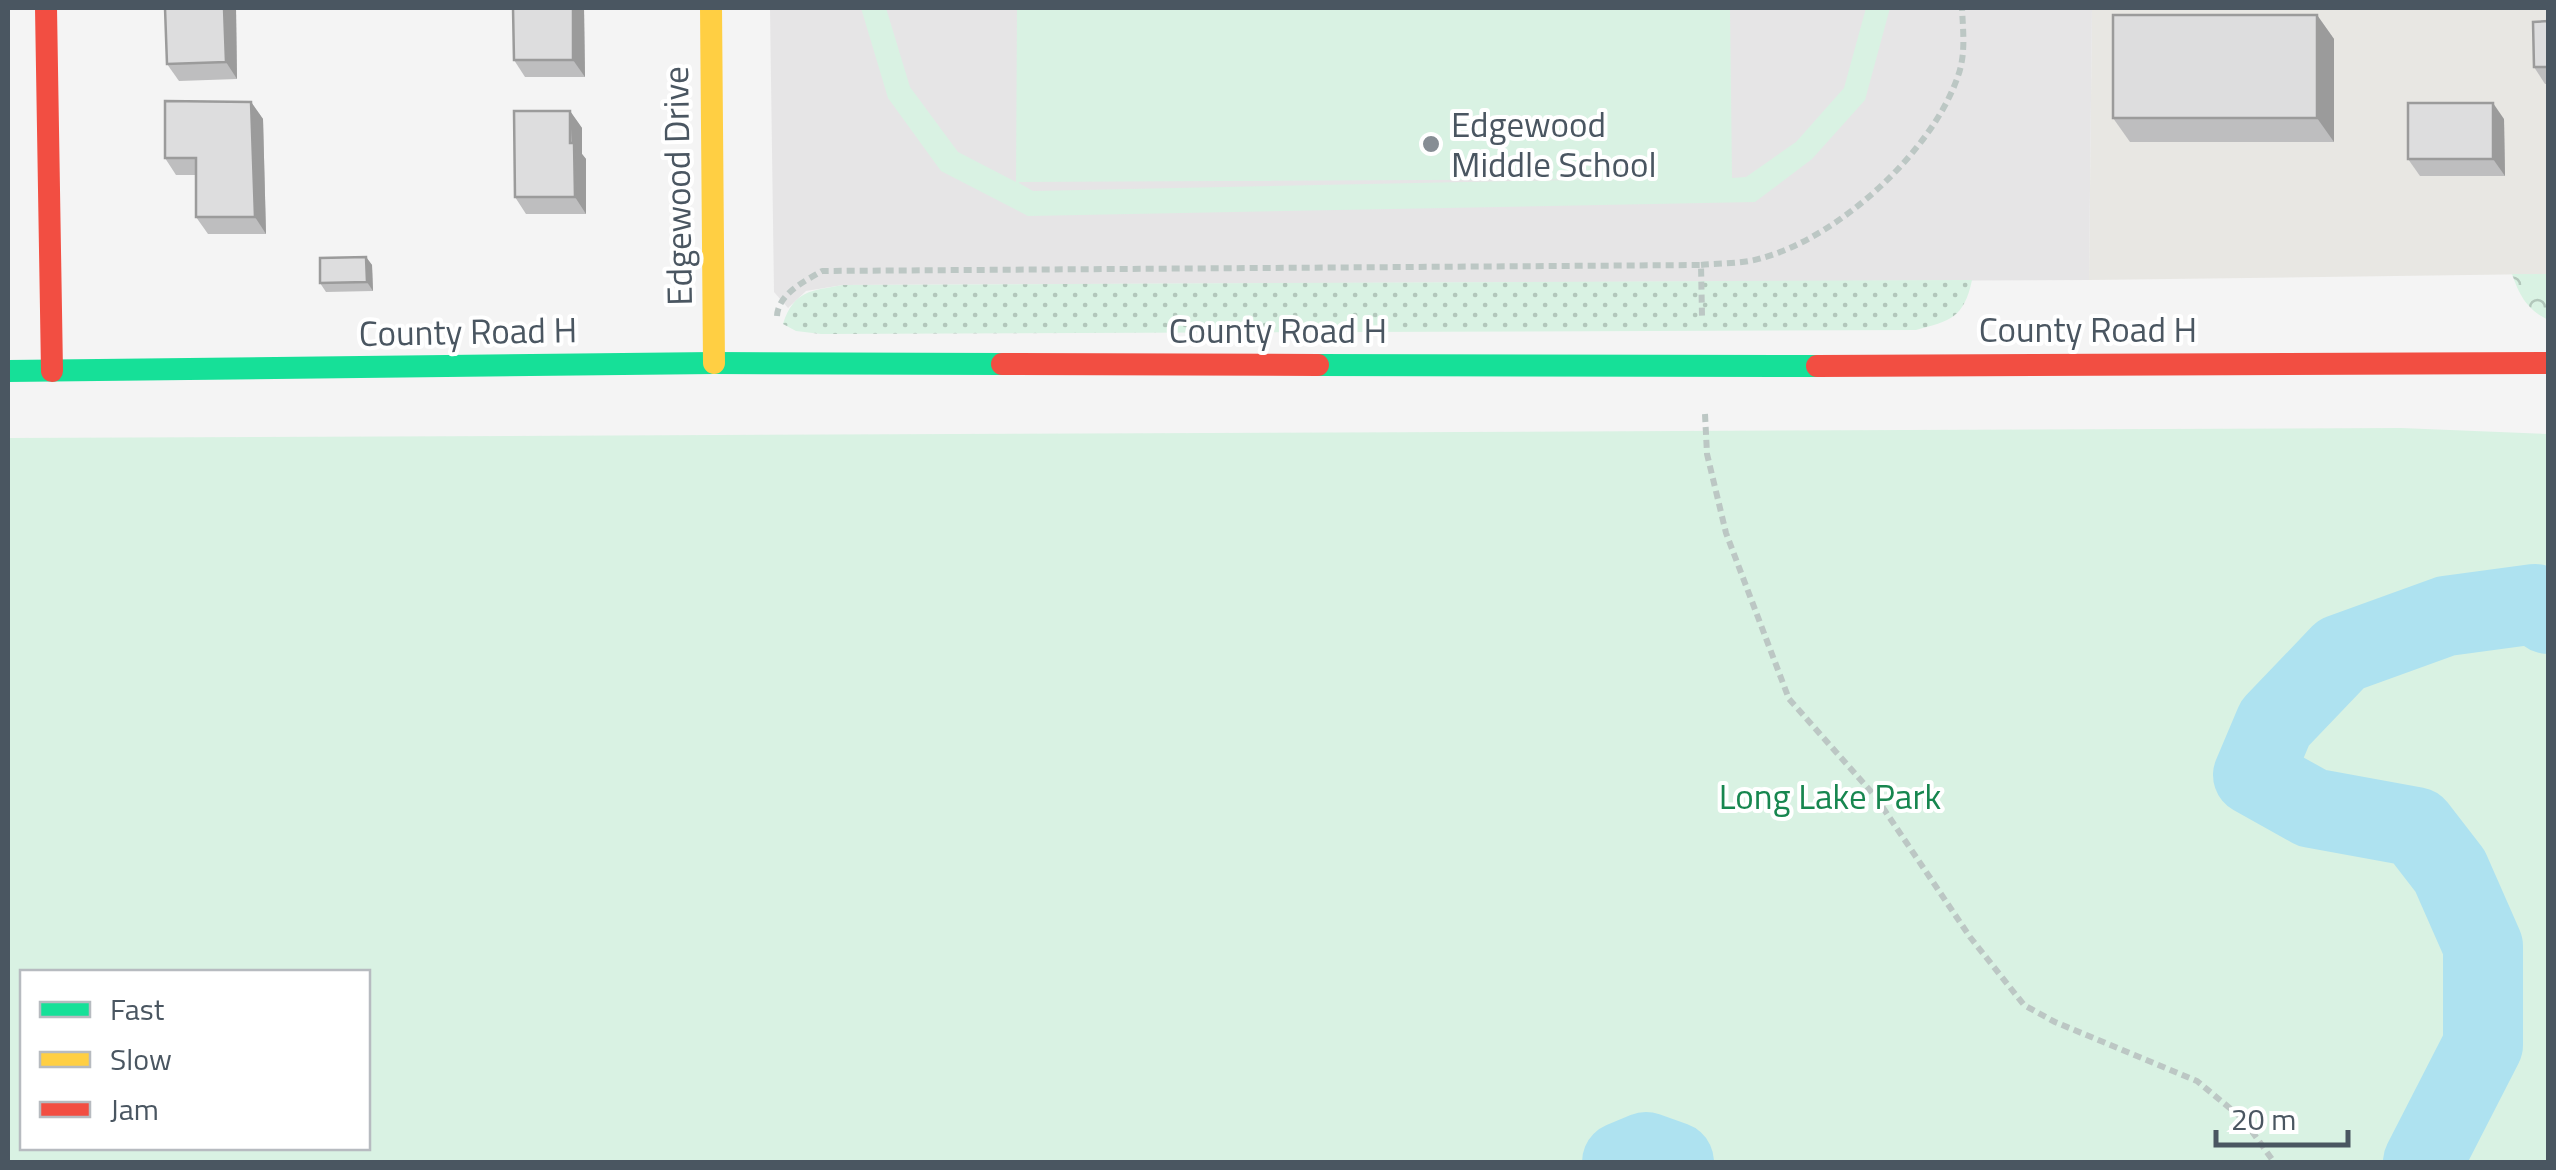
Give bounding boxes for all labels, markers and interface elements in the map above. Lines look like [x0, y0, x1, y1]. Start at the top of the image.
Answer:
street label: Edgewood Drive [648, 66, 706, 306]
place label: Edgewood Middle School [1451, 97, 1657, 191]
marker: Edgewood Middle School [1420, 133, 1442, 155]
street label: County Road H [358, 302, 578, 360]
street label: County Road H [1979, 302, 2197, 356]
street label: County Road H [1169, 303, 1387, 357]
park label: Long Lake Park [1719, 769, 1941, 823]
legend [20, 970, 370, 1150]
text: Fast [110, 986, 165, 1032]
text: Slow [110, 1036, 172, 1082]
scale bar [2216, 1085, 2348, 1147]
text: Jam [110, 1086, 159, 1132]
text: 20 m [2231, 1096, 2296, 1142]

